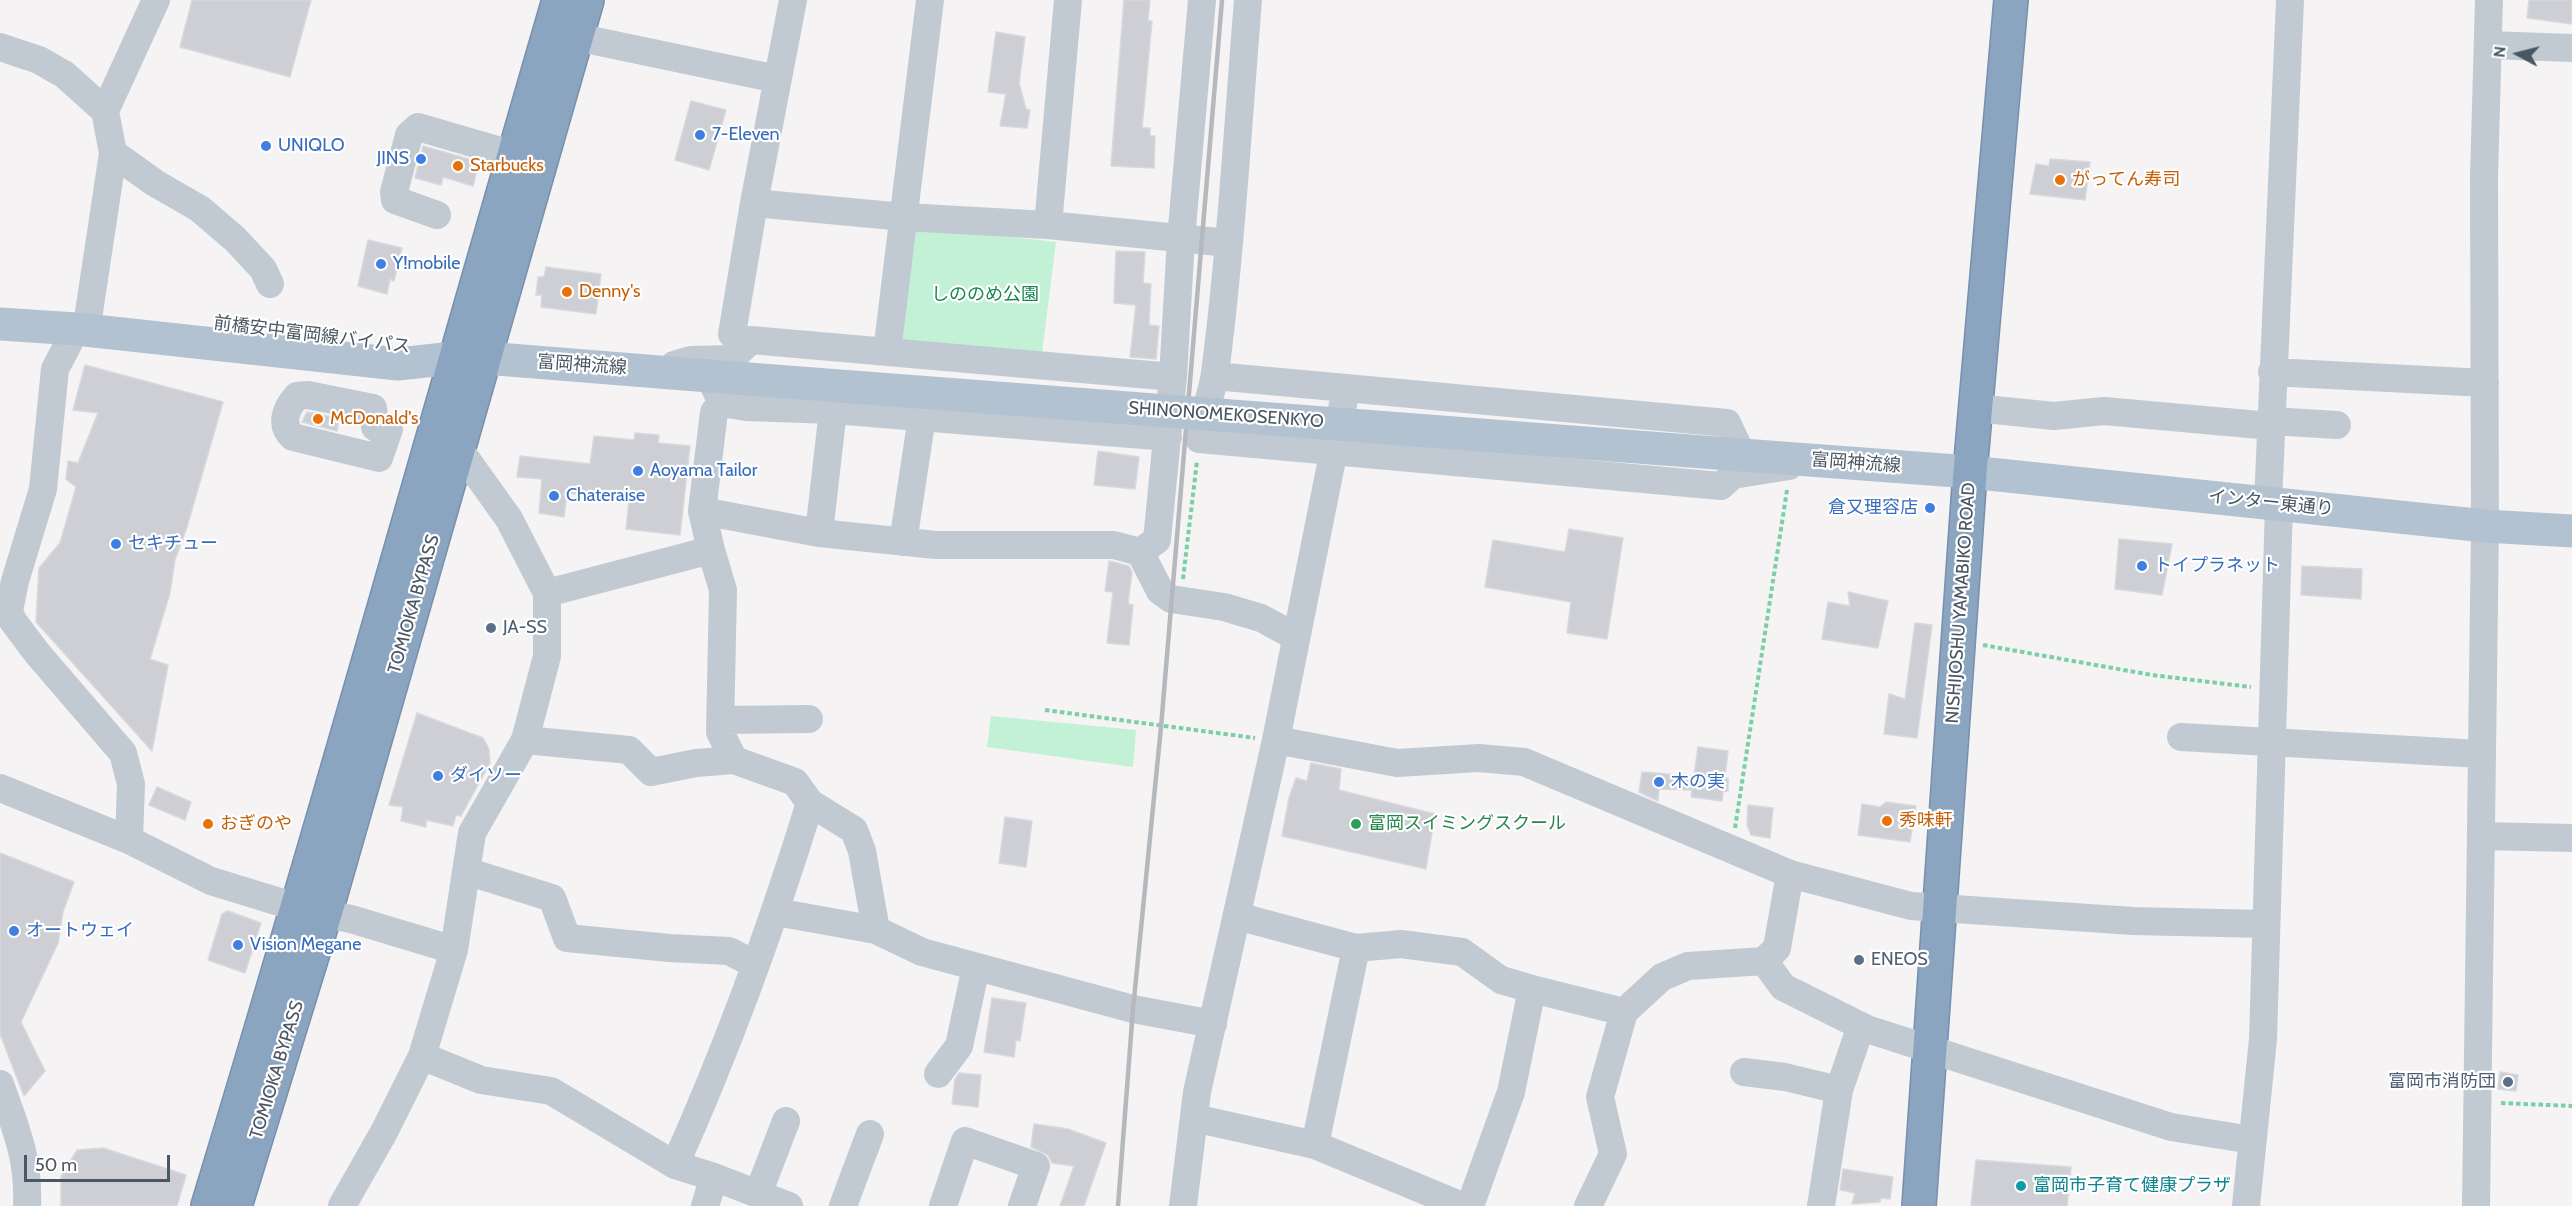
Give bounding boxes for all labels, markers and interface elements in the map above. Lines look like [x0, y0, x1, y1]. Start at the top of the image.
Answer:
north arrow [2488, 24, 2548, 84]
text: N [2490, 45, 2510, 59]
place label: 7-Eleven [712, 124, 780, 146]
marker: 7-Eleven [693, 128, 707, 142]
place label: UNIQLO [278, 135, 345, 157]
marker: UNIQLO [259, 139, 273, 153]
place label: JINS [377, 148, 409, 170]
marker: JINS [414, 152, 428, 166]
place label: Starbucks [470, 155, 544, 177]
marker: Starbucks [451, 159, 465, 173]
place label: がってん寿司 [2072, 169, 2180, 191]
marker: がってん寿司 [2053, 173, 2067, 187]
place label: Y!mobile [393, 253, 460, 275]
marker: Y!mobile [374, 257, 388, 271]
place label: Denny's [579, 281, 640, 303]
park label: しののめ公園 [931, 284, 1039, 306]
marker: Denny's [560, 285, 574, 299]
street label: 前橋安中富岡線バイパス [212, 312, 412, 358]
street label: 富岡神流線 [536, 351, 628, 379]
street label: SHINONOMEKOSENKYO [1128, 397, 1324, 433]
place label: McDonald's [330, 408, 418, 430]
marker: McDonald's [311, 412, 325, 426]
street label: 富岡神流線 [1810, 449, 1902, 477]
place label: Aoyama Tailor [650, 460, 757, 482]
marker: Aoyama Tailor [631, 464, 645, 478]
street label: NISHIJOSHU YAMABIKO ROAD [1942, 482, 1980, 724]
place label: Chateraise [566, 485, 645, 507]
street label: インター東通り [2207, 486, 2335, 520]
marker: Chateraise [547, 489, 561, 503]
place label: 倉又理容店 [1828, 497, 1918, 519]
marker: 倉又理容店 [1923, 501, 1937, 515]
street label: TOMIOKA BYPASS [384, 532, 444, 676]
place label: セキチュー [128, 533, 218, 555]
marker: セキチュー [109, 537, 123, 551]
place label: トイプラネット [2154, 555, 2280, 577]
marker: トイプラネット [2135, 559, 2149, 573]
place label: JA-SS [503, 617, 547, 639]
marker: JA-SS [484, 621, 498, 635]
place label: ダイソー [450, 765, 522, 787]
marker: ダイソー [431, 769, 445, 783]
place label: 木の実 [1671, 771, 1725, 793]
marker: 木の実 [1652, 775, 1666, 789]
place label: 秀味軒 [1899, 810, 1953, 832]
place label: おぎのや [220, 813, 292, 835]
place label: 富岡スイミングスクール [1368, 813, 1566, 835]
marker: 秀味軒 [1880, 814, 1894, 828]
marker: おぎのや [201, 817, 215, 831]
marker: 富岡スイミングスクール [1349, 817, 1363, 831]
place label: オートウェイ [26, 920, 134, 942]
marker: オートウェイ [7, 924, 21, 938]
place label: Vision Megane [250, 934, 361, 956]
marker: Vision Megane [231, 938, 245, 952]
place label: ENEOS [1871, 949, 1928, 971]
marker: ENEOS [1852, 953, 1866, 967]
street label: TOMIOKA BYPASS [246, 998, 308, 1142]
place label: 富岡市消防団 [2388, 1071, 2496, 1093]
marker: 富岡市消防団 [2501, 1075, 2515, 1089]
scale bar [27, 1143, 172, 1181]
text: 50 m [35, 1154, 77, 1176]
place label: 富岡市子育て健康プラザ [2033, 1175, 2231, 1197]
marker: 富岡市子育て健康プラザ [2014, 1179, 2028, 1193]

